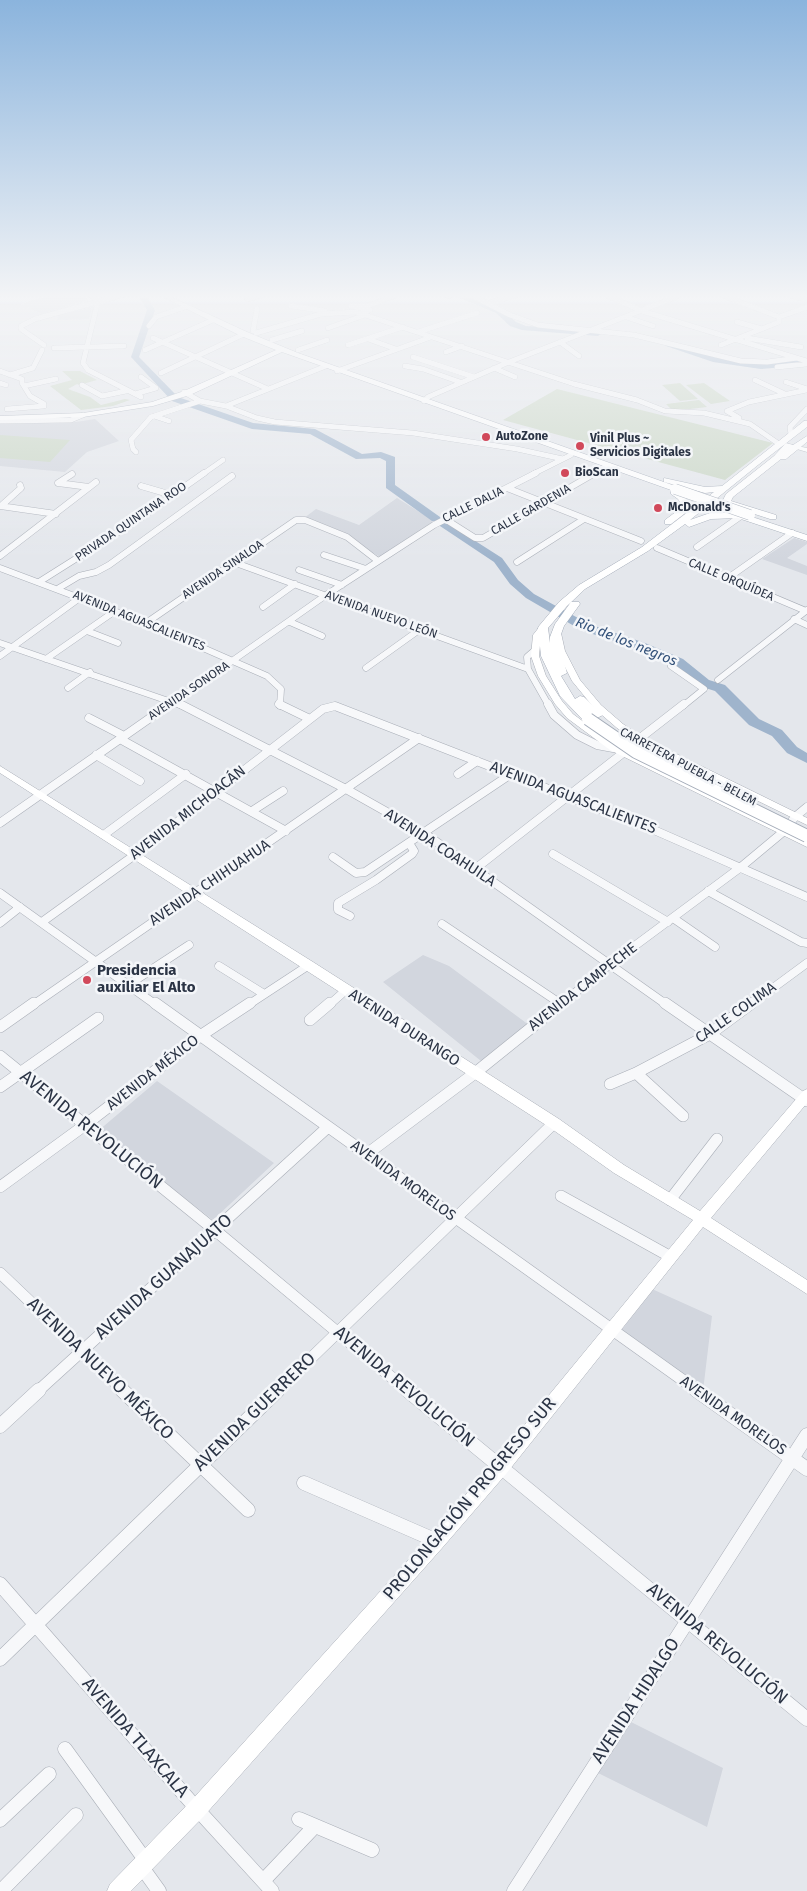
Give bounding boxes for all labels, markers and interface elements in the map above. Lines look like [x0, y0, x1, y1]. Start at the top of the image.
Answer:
place label: AutoZone [496, 430, 548, 444]
marker: AutoZone [480, 431, 492, 443]
place label: Vinil Plus ~ Servicios Digitales [590, 432, 691, 460]
marker: Vinil Plus ~ Servicios Digitales [574, 440, 586, 452]
place label: BioScan [575, 466, 619, 480]
marker: BioScan [559, 467, 571, 479]
street label: PRIVADA QUINTANA ROO [73, 479, 189, 565]
street label: CALLE GARDENIA [489, 481, 573, 539]
street label: CALLE DALIA [440, 484, 506, 526]
place label: McDonald's [668, 501, 731, 515]
marker: McDonald's [652, 502, 664, 514]
street label: AVENIDA SINALOA [180, 538, 266, 602]
street label: CALLE ORQUÍDEA [686, 556, 776, 604]
street label: AVENIDA AGUASCALIENTES [71, 588, 207, 654]
street label: AVENIDA NUEVO LEÓN [323, 588, 439, 642]
water label: Rio de los negros [573, 614, 679, 670]
street label: AVENIDA SONORA [146, 659, 232, 723]
street label: CARRETERA PUEBLA - BELEM [617, 725, 759, 809]
street label: AVENIDA AGUASCALIENTES [487, 758, 659, 838]
street label: AVENIDA MICHOACÁN [126, 762, 250, 864]
street label: AVENIDA COAHUILA [381, 805, 499, 891]
street label: AVENIDA CHIHUAHUA [146, 836, 274, 930]
street label: AVENIDA CAMPECHE [525, 939, 641, 1035]
place label: Presidencia auxiliar El Alto [97, 962, 196, 997]
marker: Presidencia auxiliar El Alto [81, 974, 93, 986]
street label: CALLE COLIMA [692, 979, 780, 1047]
street label: AVENIDA DURANGO [345, 985, 463, 1071]
street label: AVENIDA MÉXICO [103, 1031, 203, 1115]
street label: AVENIDA REVOLUCIÓN [15, 1066, 167, 1194]
street label: AVENIDA MORELOS [347, 1137, 459, 1225]
street label: AVENIDA GUANAJUATO [91, 1210, 237, 1344]
street label: AVENIDA NUEVO MÉXICO [22, 1293, 178, 1445]
street label: AVENIDA REVOLUCIÓN [329, 1322, 479, 1452]
street label: AVENIDA GUERRERO [189, 1348, 321, 1476]
street label: AVENIDA MORELOS [676, 1373, 790, 1459]
street label: PROLONGACIÓN PROGRESO SUR [379, 1393, 561, 1605]
street label: AVENIDA REVOLUCIÓN [642, 1579, 792, 1709]
street label: AVENIDA HIDALGO [587, 1634, 685, 1768]
street label: AVENIDA TLAXCALA [77, 1674, 193, 1802]

